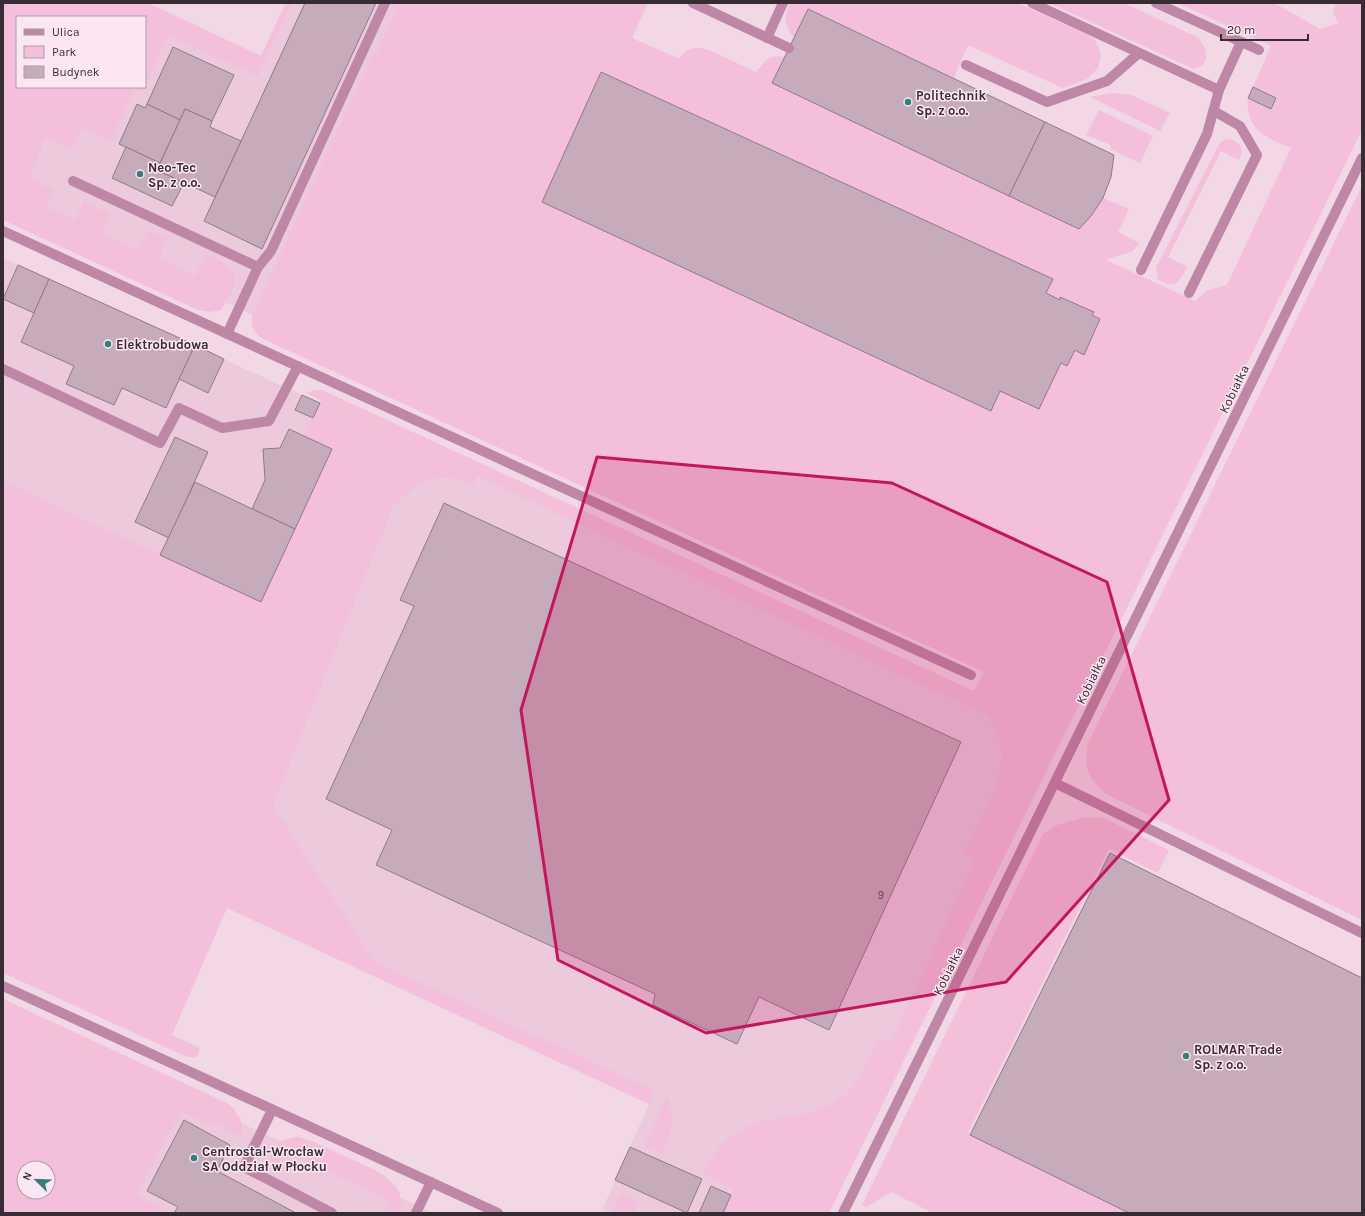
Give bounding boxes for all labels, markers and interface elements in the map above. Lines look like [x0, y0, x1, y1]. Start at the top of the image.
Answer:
legend [16, 16, 146, 88]
scale bar [1221, 16, 1308, 42]
text: 20 m [1227, 23, 1255, 37]
text: Ulica [52, 25, 80, 39]
text: Park [52, 45, 77, 59]
text: Budynek [52, 65, 100, 79]
place label: Politechnik Sp. z o.o. [916, 88, 986, 118]
marker: Politechnik Sp. z o.o. [903, 97, 913, 107]
place label: Neo-Tec Sp. z o.o. [148, 160, 201, 190]
marker: Neo-Tec Sp. z o.o. [135, 169, 145, 179]
place label: Elektrobudowa [116, 337, 209, 352]
marker: Elektrobudowa [103, 339, 113, 349]
street label: Kobiałka [1216, 362, 1252, 416]
street label: Kobiałka [1073, 653, 1109, 707]
house number: 9 [878, 889, 884, 902]
street label: Kobiałka [930, 944, 966, 998]
place label: ROLMAR Trade Sp. z o.o. [1194, 1042, 1282, 1072]
marker: ROLMAR Trade Sp. z o.o. [1181, 1051, 1191, 1061]
place label: Centrostal-Wrocław SA Oddział w Płocku [202, 1144, 327, 1174]
marker: Centrostal-Wrocław SA Oddział w Płocku [189, 1153, 199, 1163]
north arrow [16, 1160, 56, 1200]
text: N [20, 1170, 35, 1182]

